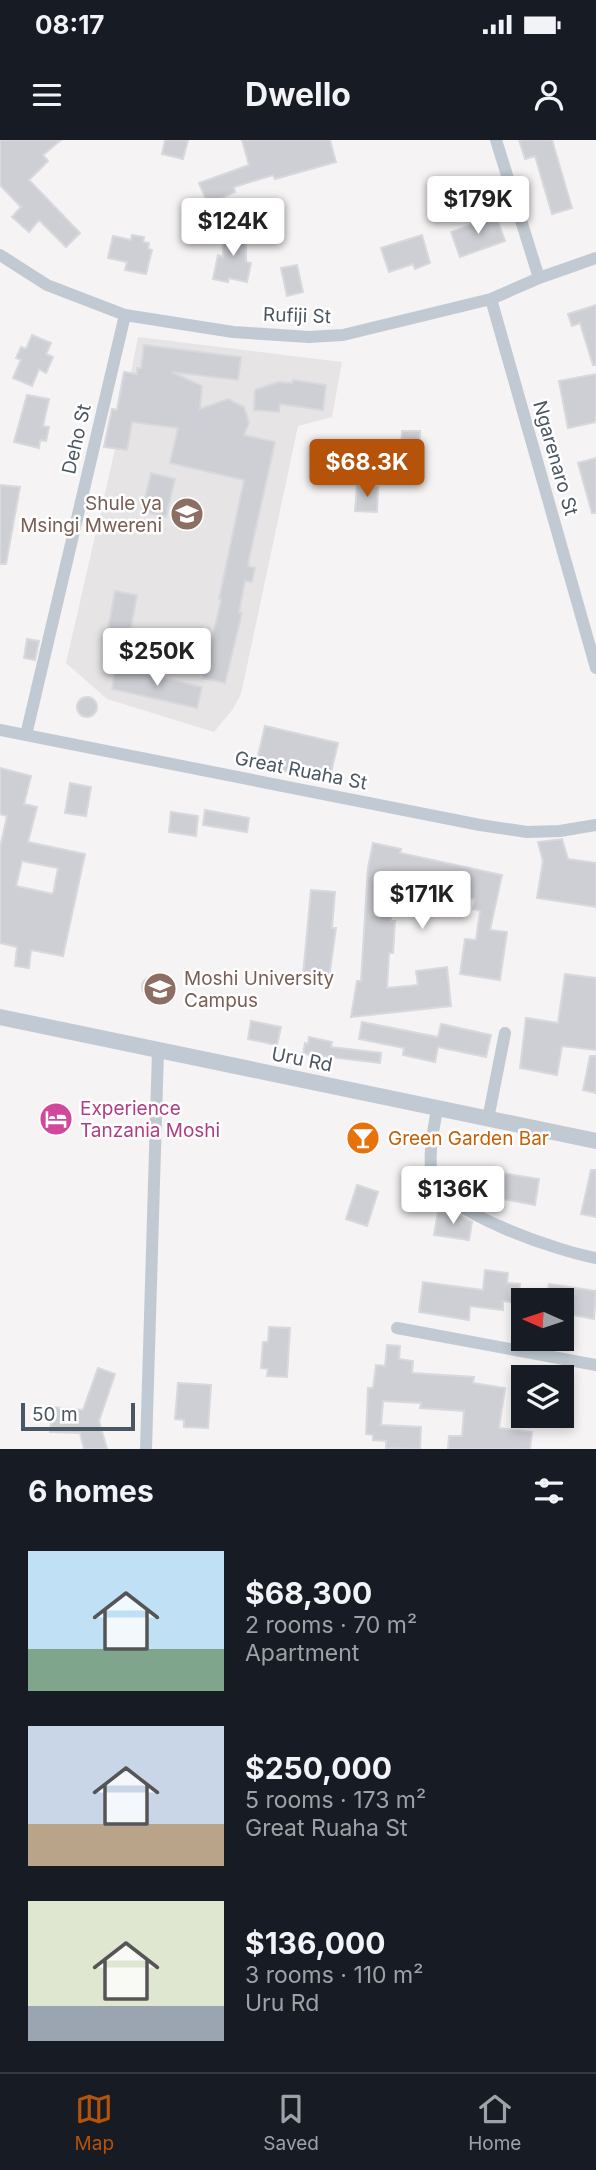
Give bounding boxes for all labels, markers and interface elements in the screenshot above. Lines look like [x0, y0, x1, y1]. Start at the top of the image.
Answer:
text: 08:17 [35, 9, 104, 40]
text: Dwello [245, 75, 351, 114]
icon: menu [28, 76, 66, 114]
icon: person [530, 76, 568, 114]
pin: $179K [429, 176, 527, 236]
text: $179K [443, 185, 513, 213]
pin: $124K [184, 198, 282, 258]
text: $124K [197, 207, 269, 235]
street label: Rufiji St [263, 303, 331, 328]
street label: Ngarenaro St [528, 398, 583, 518]
street label: Deho St [57, 402, 96, 476]
pin: $68.3K [310, 440, 424, 499]
text: $68.3K [325, 448, 409, 476]
place label: Shule ya Msingi Mwereni [20, 492, 162, 537]
school or university icon: Shule ya Msingi Mwereni [168, 495, 206, 533]
pin: $250K [108, 629, 206, 688]
text: $250K [119, 637, 195, 665]
street label: Great Ruaha St [233, 746, 369, 795]
pin: $171K [373, 872, 471, 931]
text: $171K [390, 880, 454, 908]
place label: Moshi University Campus [184, 967, 334, 1012]
school or university icon: Moshi University Campus [141, 970, 179, 1008]
street label: Uru Rd [270, 1042, 334, 1077]
place label: Experience Tanzania Moshi [80, 1097, 220, 1142]
hotel icon: Experience Tanzania Moshi [37, 1100, 75, 1138]
bar icon: Green Garden Bar [344, 1119, 382, 1157]
place label: Green Garden Bar [388, 1127, 549, 1150]
pin: $136K [404, 1166, 502, 1226]
text: $136K [417, 1175, 489, 1203]
north arrow [511, 1288, 574, 1351]
map controls [511, 1288, 574, 1428]
button: layers [511, 1365, 574, 1428]
scale bar [21, 1400, 135, 1432]
text: 50 m [32, 1403, 78, 1426]
icon: filters [530, 1472, 568, 1510]
text: 6 homes [28, 1473, 154, 1509]
text: $68,300 [245, 1575, 372, 1611]
icon: home [84, 1579, 168, 1663]
text: 2 rooms · 70 m² [245, 1611, 417, 1639]
text: Apartment [245, 1639, 359, 1667]
text: $250,000 [245, 1750, 392, 1786]
icon: home [84, 1754, 168, 1838]
text: 5 rooms · 173 m² [245, 1786, 426, 1814]
text: Great Ruaha St [245, 1814, 408, 1842]
text: $136,000 [245, 1925, 385, 1961]
icon: home [84, 1929, 168, 2013]
text: 3 rooms · 110 m² [245, 1961, 423, 1989]
text: Uru Rd [245, 1989, 319, 2017]
tab: Map [75, 2090, 114, 2155]
tab: Saved [263, 2090, 319, 2155]
tab: Home [468, 2090, 521, 2155]

